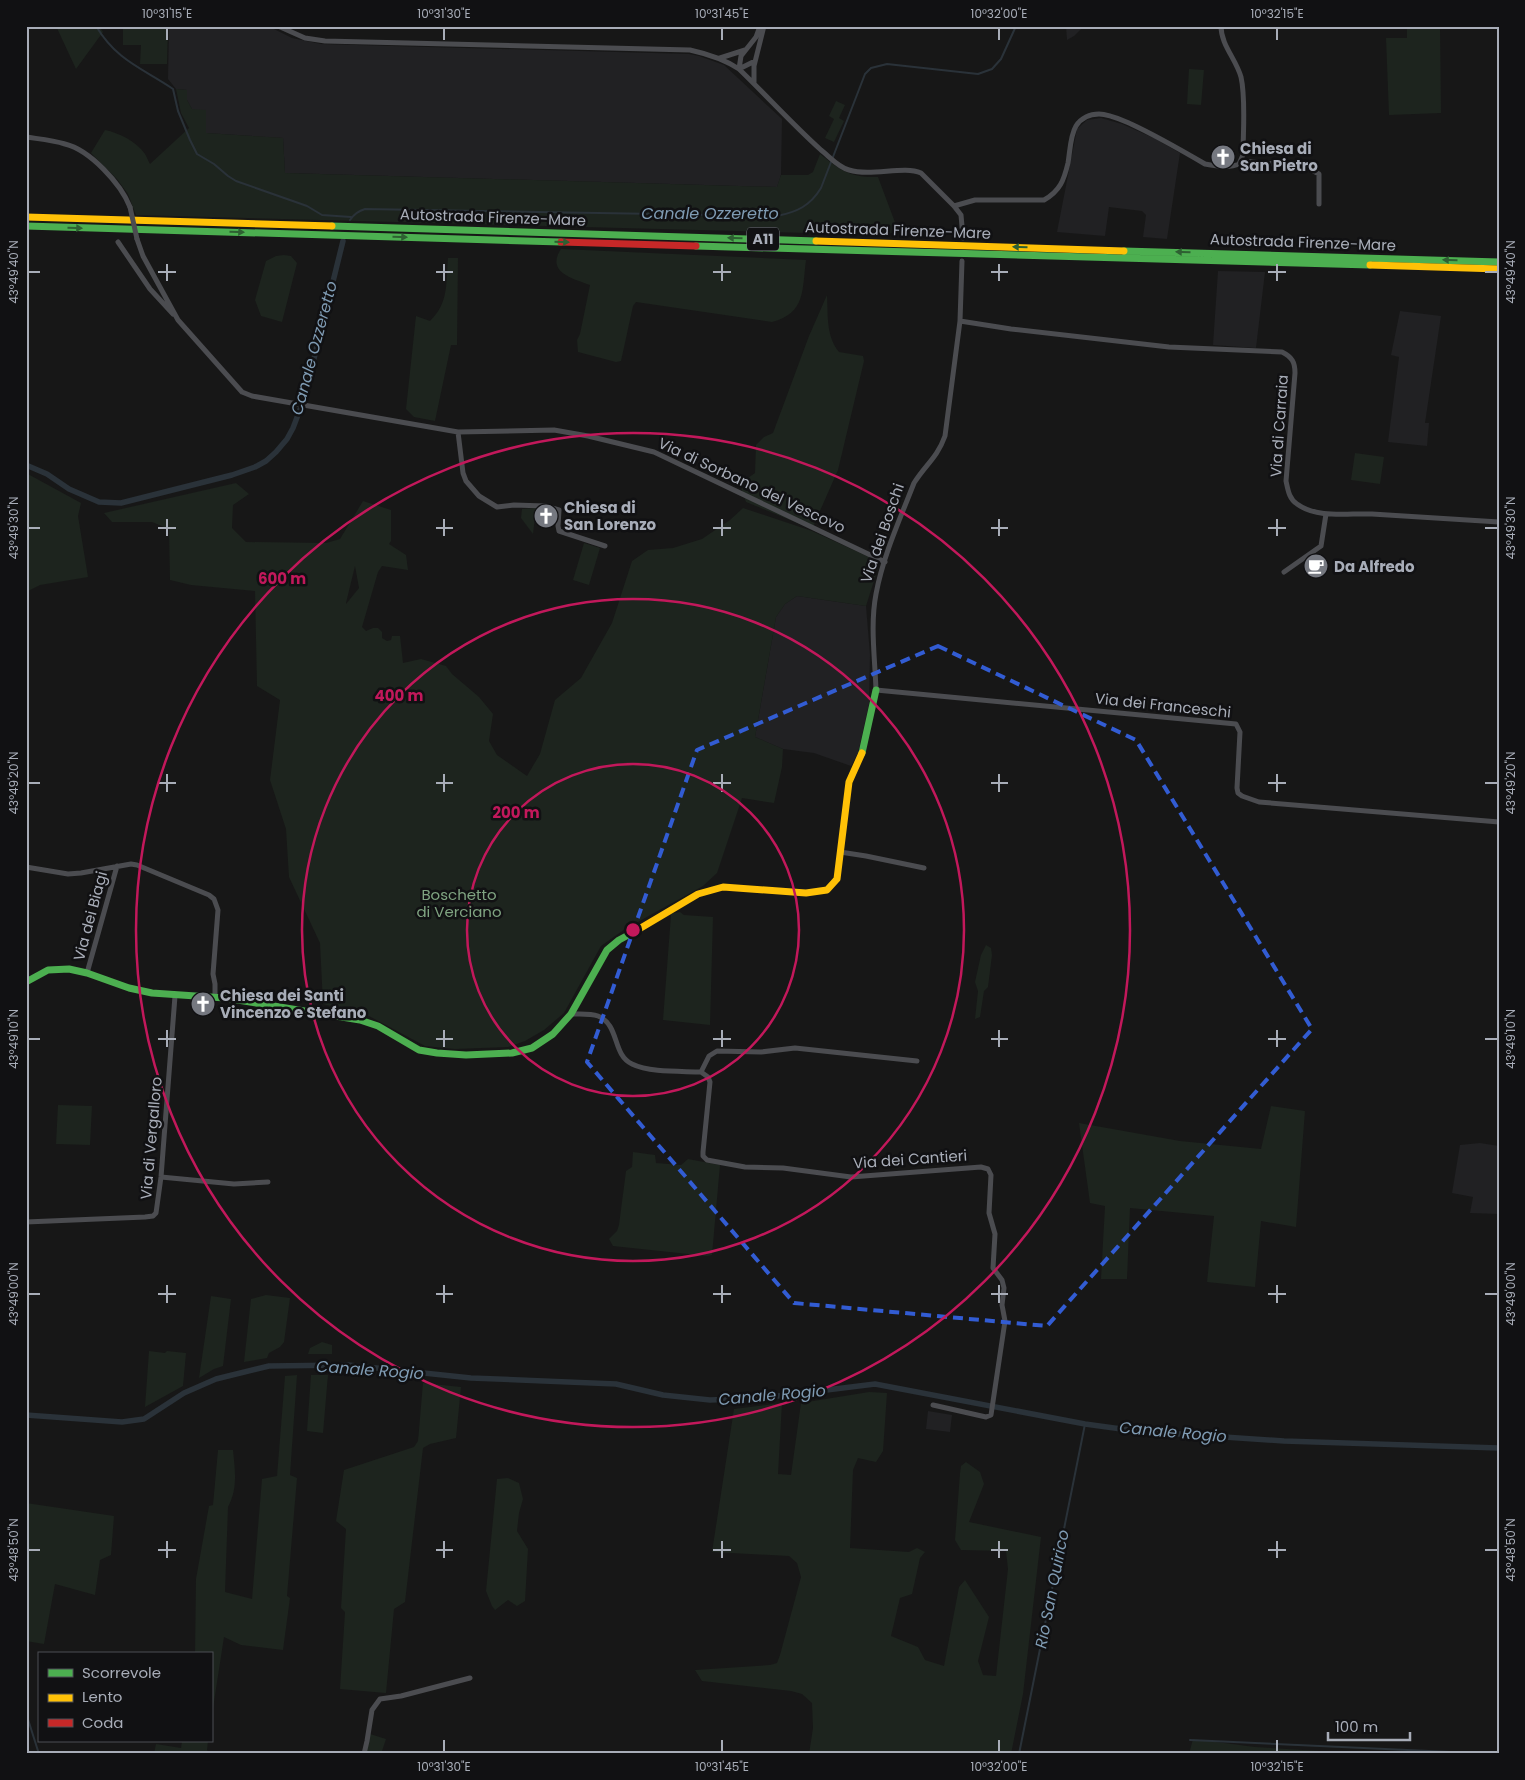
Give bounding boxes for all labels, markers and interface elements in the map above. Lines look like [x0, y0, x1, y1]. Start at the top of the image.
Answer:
text: 10°31'15"E [142, 5, 192, 22]
text: 10°31'30"E [417, 5, 471, 22]
text: 10°31'45"E [695, 5, 749, 22]
text: 10°32'00"E [971, 5, 1027, 22]
text: 10°32'15"E [1250, 5, 1304, 22]
place label: Chiesa di San Pietro [1240, 138, 1318, 176]
church icon: Chiesa di San Pietro [1210, 144, 1236, 170]
water label: Canale Ozzeretto [641, 202, 779, 225]
street label: Autostrada Firenze-Mare [400, 203, 586, 231]
street label: Autostrada Firenze-Mare [805, 216, 991, 244]
one-way arrow [67, 224, 83, 232]
road number: A11 [747, 228, 779, 250]
street label: Autostrada Firenze-Mare [1210, 228, 1396, 256]
one-way arrow [230, 229, 246, 237]
one-way arrow [392, 234, 408, 242]
one-way arrow [727, 234, 743, 242]
one-way arrow [555, 238, 571, 246]
text: 43°49'40"N [5, 240, 22, 304]
text: 43°49'40"N [1502, 240, 1519, 304]
one-way arrow [1012, 243, 1028, 251]
one-way arrow [1174, 248, 1190, 256]
one-way arrow [1442, 256, 1458, 264]
water label: Canale Ozzeretto [285, 279, 343, 417]
street label: Via di Carraia [1265, 374, 1293, 478]
street label: Via di Sorbano del Vescovo [655, 432, 849, 538]
street label: Via dei Boschi [855, 480, 909, 586]
text: 43°49'30"N [5, 496, 22, 560]
text: 43°49'30"N [1502, 496, 1519, 560]
place label: Chiesa di San Lorenzo [564, 497, 657, 535]
church icon: Chiesa di San Lorenzo [533, 503, 559, 529]
cafe icon: Da Alfredo [1303, 553, 1329, 579]
place label: Da Alfredo [1334, 556, 1415, 577]
text: 600 m [258, 568, 306, 589]
text: 400 m [375, 685, 424, 706]
street label: Via dei Franceschi [1094, 687, 1232, 723]
text: 43°49'20"N [5, 752, 22, 814]
text: 43°49'20"N [1502, 752, 1519, 814]
text: 200 m [492, 802, 540, 823]
street label: Via dei Biagi [68, 869, 112, 963]
park label: Boschetto di Verciano [416, 884, 502, 922]
centre of rings [624, 921, 642, 939]
place label: Chiesa dei Santi Vincenzo e Stefano [220, 985, 367, 1023]
church icon: Chiesa dei Santi Vincenzo e Stefano [190, 991, 216, 1017]
text: 43°49'10"N [5, 1009, 22, 1069]
text: 43°49'10"N [1502, 1009, 1519, 1069]
street label: Via di Vergalloro [135, 1076, 167, 1200]
street label: Via dei Cantieri [852, 1145, 968, 1173]
text: 43°49'00"N [5, 1262, 22, 1326]
text: 43°49'00"N [1502, 1262, 1519, 1326]
water label: Canale Rogio [315, 1355, 425, 1385]
water label: Canale Rogio [717, 1379, 827, 1411]
water label: Canale Rogio [1118, 1416, 1228, 1448]
text: 43°48'50"N [5, 1518, 22, 1582]
text: 43°48'50"N [1502, 1518, 1519, 1582]
water label: Rio San Quirico [1029, 1528, 1075, 1650]
legend [38, 1652, 212, 1742]
text: Scorrevole [82, 1662, 161, 1683]
text: Lento [82, 1686, 122, 1707]
scale bar [1328, 1710, 1410, 1742]
text: Coda [82, 1712, 123, 1733]
text: 100 m [1335, 1716, 1378, 1737]
text: 10°31'30"E [417, 1758, 471, 1775]
text: 10°31'45"E [695, 1758, 749, 1775]
text: 10°32'00"E [971, 1758, 1027, 1775]
text: 10°32'15"E [1250, 1758, 1304, 1775]

